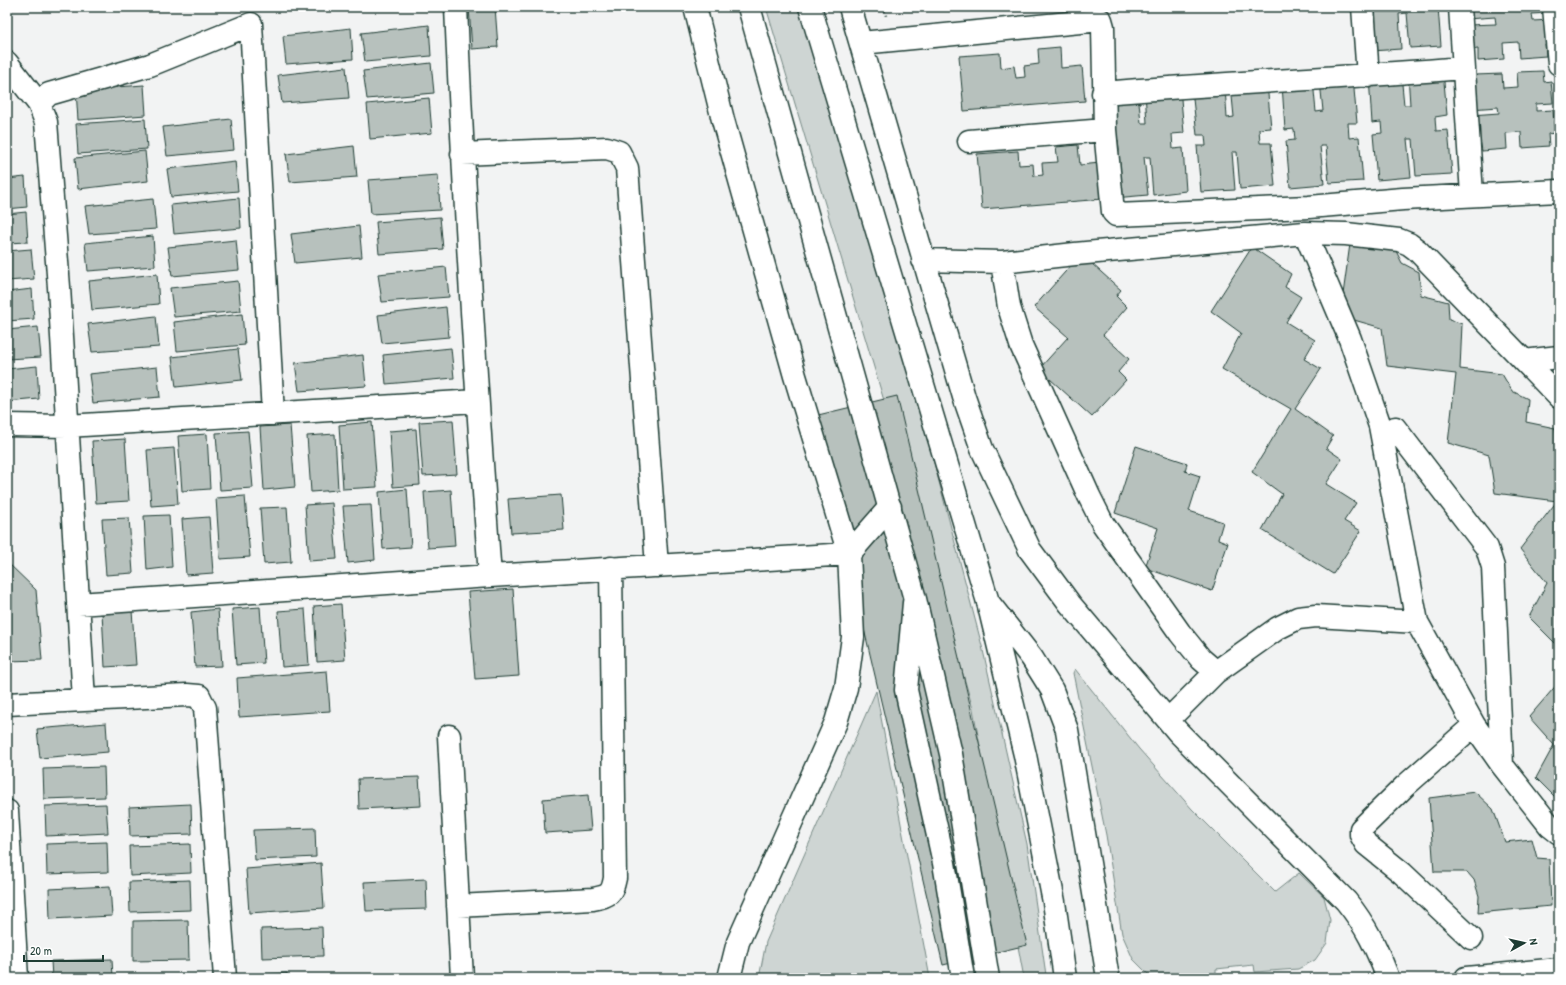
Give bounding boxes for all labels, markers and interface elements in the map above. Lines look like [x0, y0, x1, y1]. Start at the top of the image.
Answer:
north arrow [1504, 923, 1544, 963]
scale bar [24, 937, 103, 963]
text: N [1527, 938, 1541, 946]
text: 20 m [30, 942, 52, 959]

